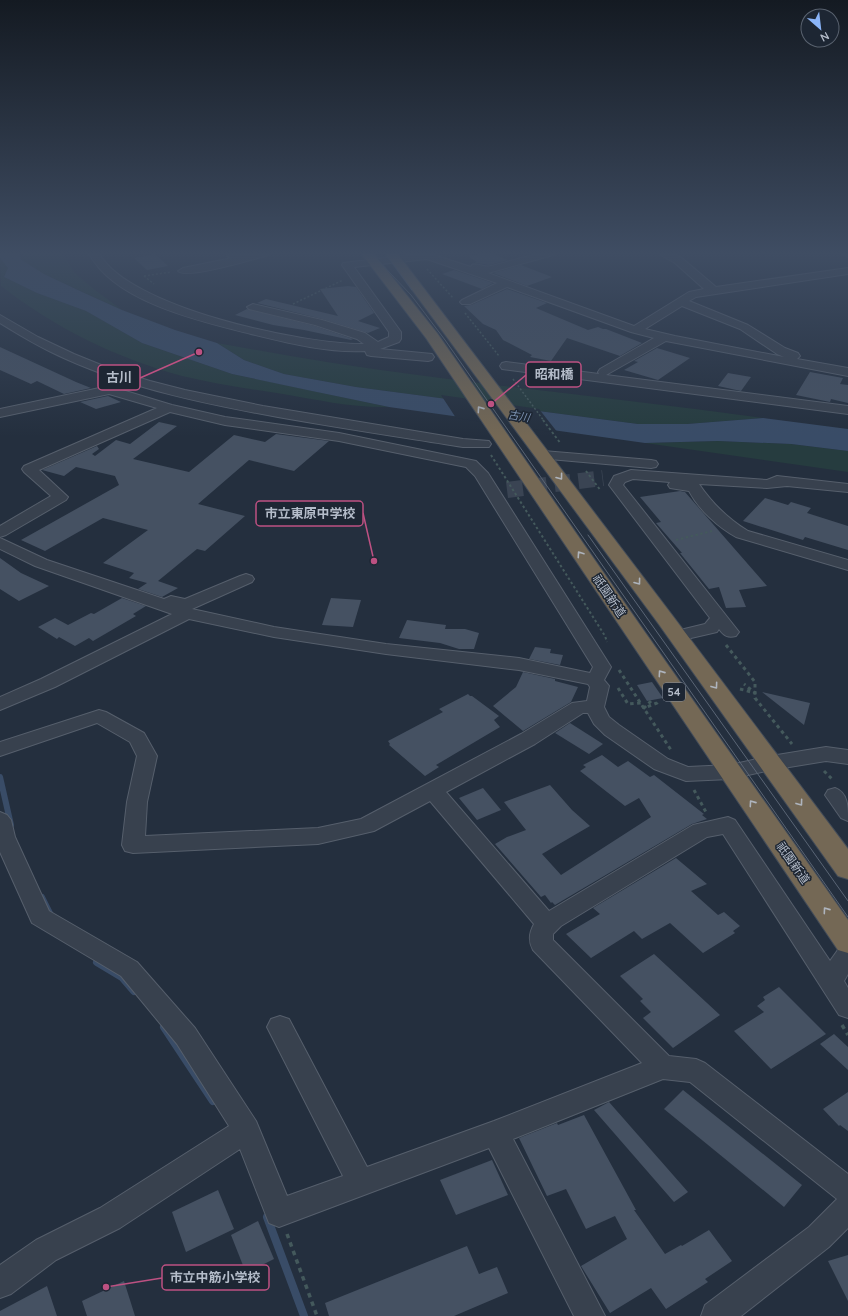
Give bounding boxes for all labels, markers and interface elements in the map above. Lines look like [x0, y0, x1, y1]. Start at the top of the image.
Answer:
north arrow [800, 8, 840, 48]
text: N [818, 29, 832, 45]
callout: 昭和橋 [526, 362, 581, 387]
callout: 古川 [98, 365, 140, 390]
text: 昭和橋 [534, 366, 574, 382]
text: 古川 [106, 369, 132, 385]
one-way arrow [478, 406, 485, 413]
water label: 古川 [507, 407, 532, 425]
one-way arrow [555, 473, 562, 480]
callout: 市立東原中学校 [256, 501, 363, 526]
text: 市立東原中学校 [264, 505, 356, 521]
one-way arrow [577, 551, 585, 558]
street label: 祇園新道 [590, 572, 629, 620]
one-way arrow [633, 577, 640, 584]
one-way arrow [658, 670, 666, 677]
one-way arrow [710, 682, 717, 689]
road number: 54 [663, 683, 685, 701]
one-way arrow [795, 798, 802, 805]
one-way arrow [749, 800, 757, 807]
street label: 祇園新道 [773, 839, 813, 887]
one-way arrow [824, 907, 831, 914]
callout: 市立中筋小学校 [162, 1265, 269, 1290]
text: 市立中筋小学校 [169, 1269, 261, 1285]

